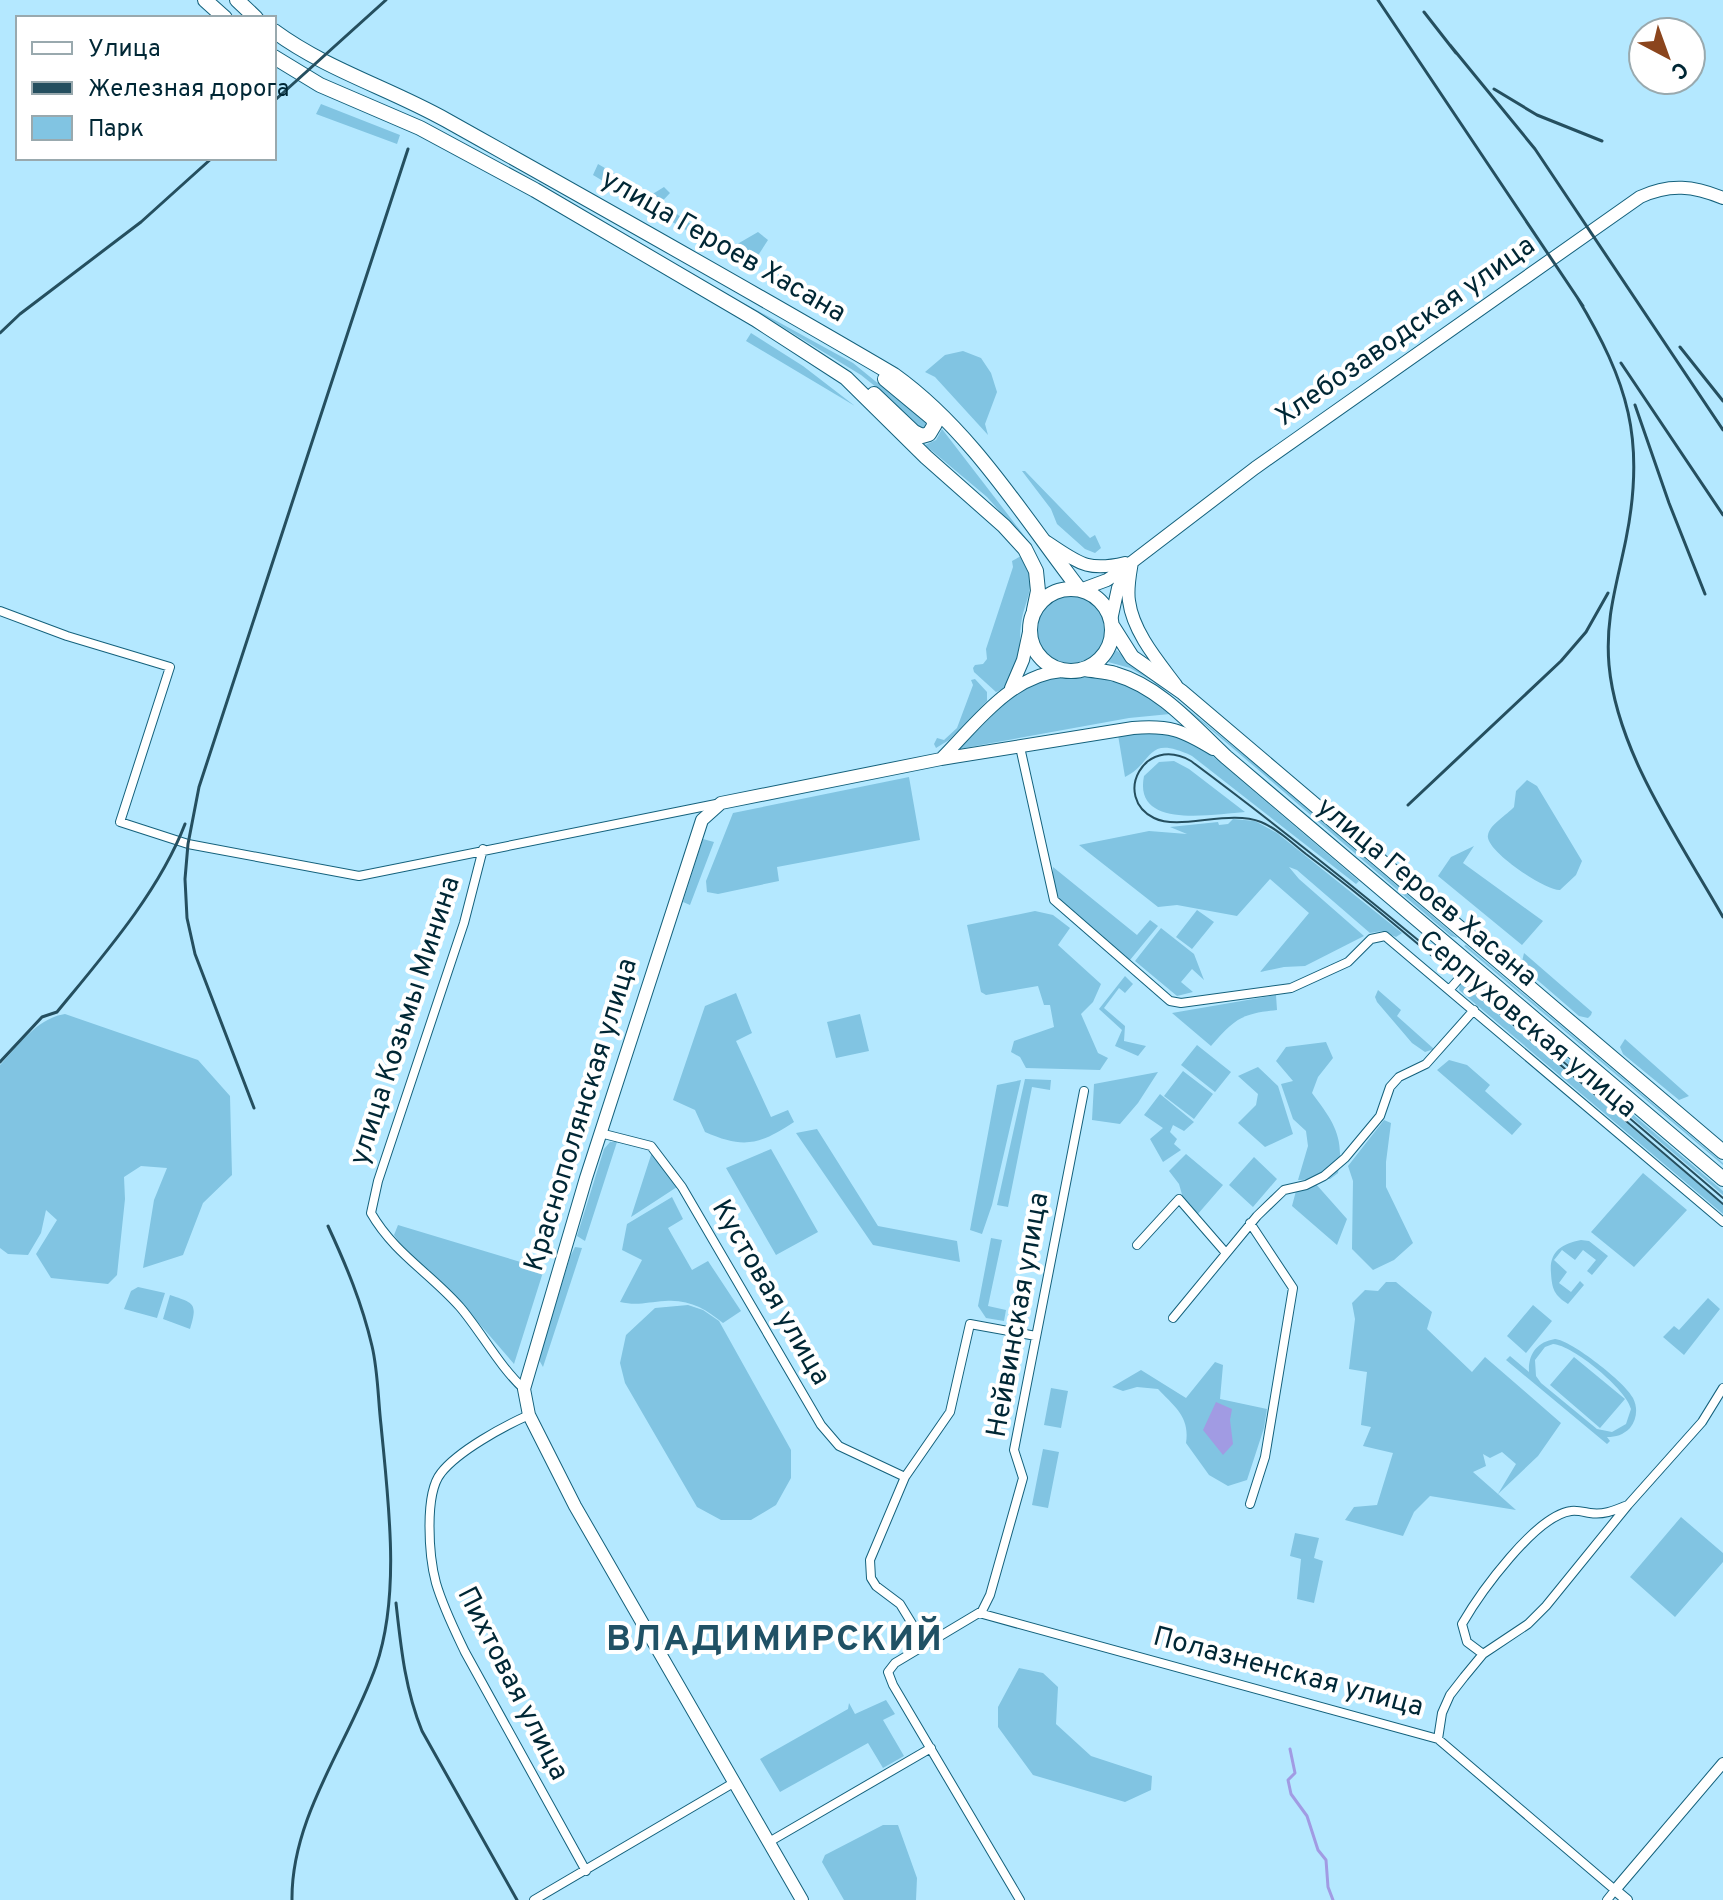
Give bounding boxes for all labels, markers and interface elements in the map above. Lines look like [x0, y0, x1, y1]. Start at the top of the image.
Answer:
legend [16, 16, 276, 160]
north arrow [1627, 16, 1707, 96]
text: Улица [88, 35, 161, 65]
text: С [1664, 54, 1693, 84]
text: Железная дорога [88, 75, 289, 105]
text: Парк [88, 115, 144, 145]
street label: улица Героев Хасана [594, 162, 852, 332]
street label: Хлебозаводская улица [1269, 229, 1543, 435]
street label: улица Героев Хасана [1308, 790, 1544, 996]
street label: улица Козьмы Минина [342, 872, 470, 1170]
street label: Серпуховская улица [1410, 923, 1644, 1127]
street label: Краснополянская улица [517, 954, 647, 1276]
street label: Нейвинская улица [980, 1190, 1058, 1440]
street label: Кустовая улица [702, 1194, 838, 1392]
street label: Пихтовая улица [448, 1581, 576, 1787]
district label: ВЛАДИМИРСКИЙ [606, 1616, 944, 1664]
street label: Полазненская улица [1149, 1620, 1427, 1726]

